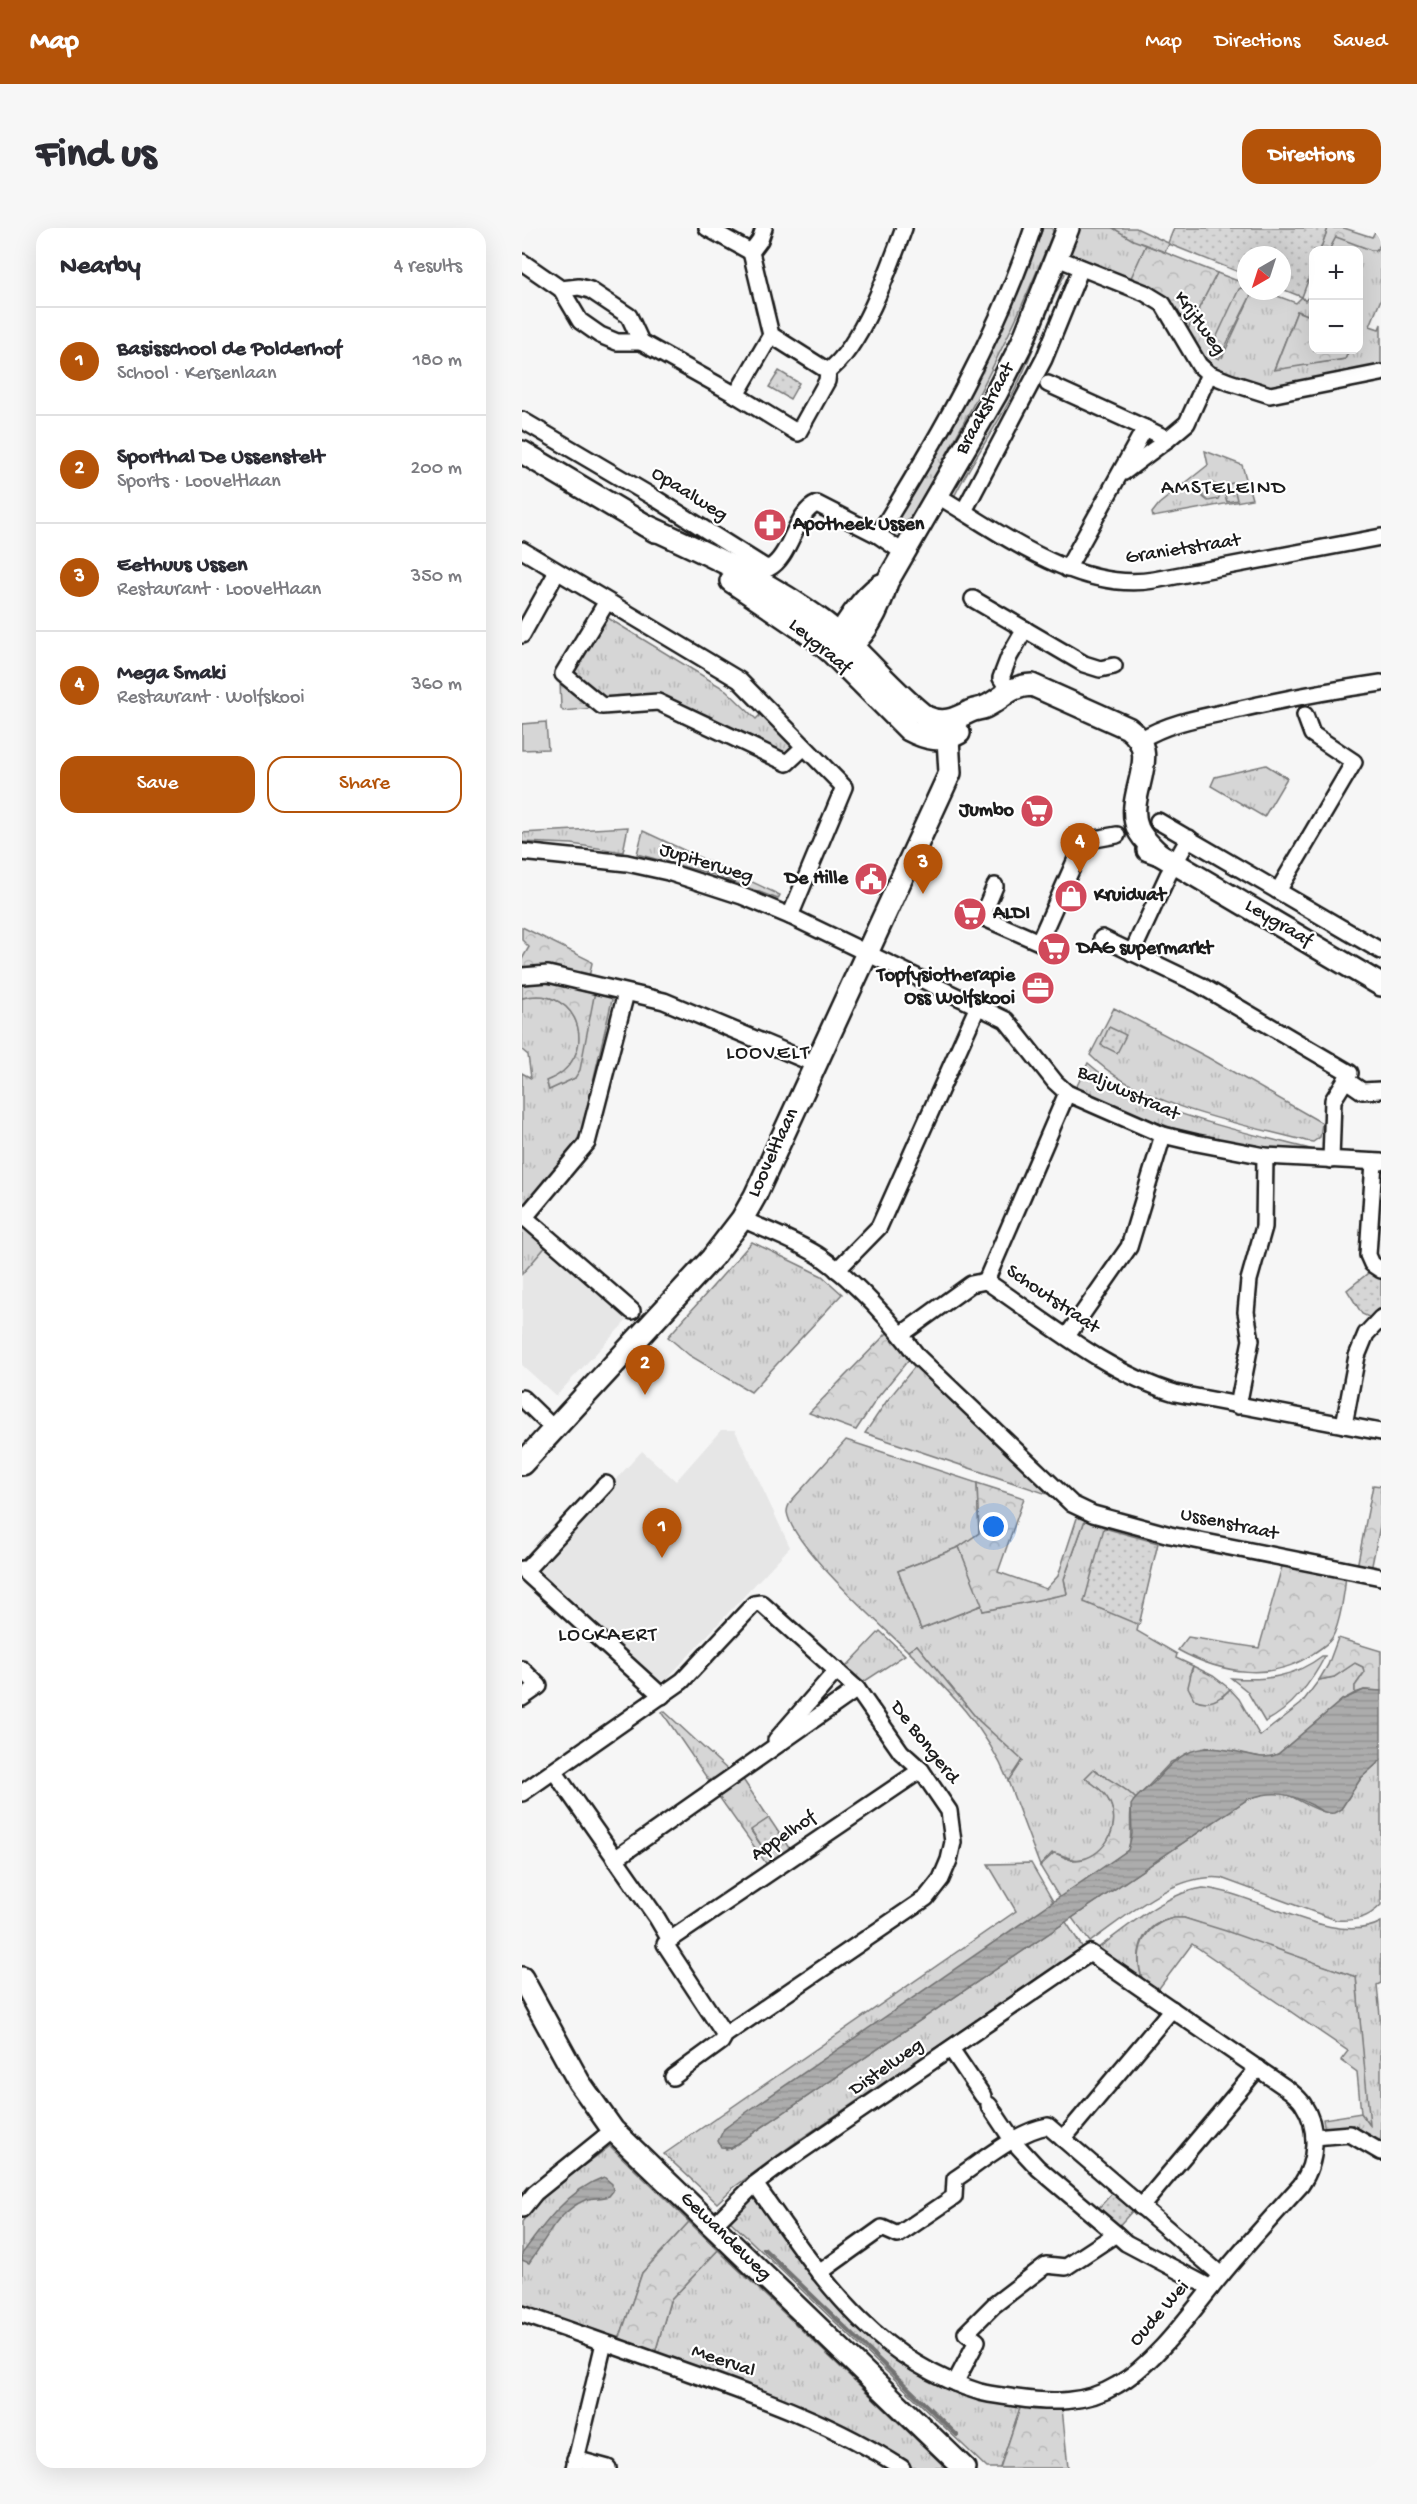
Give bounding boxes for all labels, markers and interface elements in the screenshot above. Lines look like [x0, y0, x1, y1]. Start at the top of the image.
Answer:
text: Map [30, 26, 79, 59]
text: Map [1145, 30, 1182, 55]
text: Directions [1215, 30, 1300, 55]
text: Saved [1333, 30, 1387, 55]
button: Directions [1242, 129, 1381, 184]
text: Find us [36, 132, 156, 181]
north arrow [1237, 246, 1291, 300]
map controls [1309, 246, 1363, 354]
button: + [1309, 246, 1363, 300]
text: Nearby [60, 252, 141, 283]
text: 4 results [394, 256, 462, 279]
street label: Krijtweg [1168, 287, 1230, 361]
button: − [1309, 300, 1363, 354]
text: Basisschool de Polderhof [117, 337, 342, 363]
text: 1 [75, 350, 84, 373]
text: 180 m [413, 350, 462, 373]
street label: Braakstraat [951, 357, 1022, 460]
text: School · Kersenlaan [117, 363, 276, 386]
text: Sporthal De Ussenstelt [117, 445, 324, 471]
text: 2 [75, 458, 84, 481]
text: 200 m [411, 458, 462, 481]
street label: Opaalweg [647, 463, 731, 527]
text: Sports · Looveltlaan [117, 471, 281, 494]
district label: AMSTELEIND [1161, 477, 1287, 502]
pharmacy icon: Apotheek Ussen [752, 507, 788, 543]
place label: Apotheek Ussen [792, 514, 925, 537]
street label: Granietstraat [1124, 529, 1244, 570]
text: Eethuus Ussen [117, 553, 248, 579]
text: 3 [74, 566, 85, 589]
text: 350 m [411, 566, 462, 589]
text: Restaurant · Looveltlaan [117, 579, 321, 602]
street label: Leygraaf [783, 614, 856, 681]
text: Mega Smaki [117, 661, 226, 687]
text: 4 [75, 674, 84, 697]
text: 360 m [411, 674, 462, 697]
text: Restaurant · Wolfskooi [117, 687, 305, 710]
button: Save [60, 756, 255, 813]
button: Share [267, 756, 462, 813]
supermarket icon: Jumbo [1019, 793, 1055, 829]
place label: Jumbo [958, 800, 1015, 823]
pin: 4 [1060, 824, 1100, 873]
street label: Jupiterweg [656, 839, 756, 889]
pin: 3 [904, 844, 942, 894]
public building icon: De Hille [853, 861, 889, 897]
place label: De Hille [783, 868, 849, 891]
shop icon: Kruidvat [1053, 878, 1089, 914]
place label: Kruidvat [1093, 885, 1167, 908]
street label: Leygraaf [1240, 895, 1317, 954]
supermarket icon: ALDI [952, 896, 988, 932]
place label: ALDI [992, 903, 1030, 926]
supermarket icon: DAG supermarkt [1036, 931, 1072, 967]
place label: DAG supermarkt [1075, 938, 1214, 961]
place label: Topfysiotherapie Oss Wolfskooi [875, 965, 1016, 1011]
office icon: Topfysiotherapie Oss Wolfskooi [1020, 970, 1056, 1006]
district label: LOOVELT [726, 1042, 810, 1067]
street label: Baljuwstraat [1072, 1061, 1184, 1128]
street label: Looveltlaan [743, 1104, 805, 1201]
street label: Schoutstraat [1001, 1260, 1105, 1341]
pin: 2 [626, 1346, 664, 1395]
street label: Ussenstraat [1178, 1503, 1282, 1547]
pin: 1 [642, 1508, 682, 1558]
your location [979, 1512, 1008, 1541]
district label: LOCKAERT [558, 1624, 658, 1649]
street label: De Bongerd [883, 1695, 965, 1791]
street label: Appelhof [747, 1806, 822, 1867]
street label: Distelweg [844, 2034, 928, 2103]
street label: Gewandeweg [674, 2188, 776, 2286]
street label: Oude Wei [1125, 2276, 1195, 2352]
street label: Meerval [688, 2340, 758, 2384]

